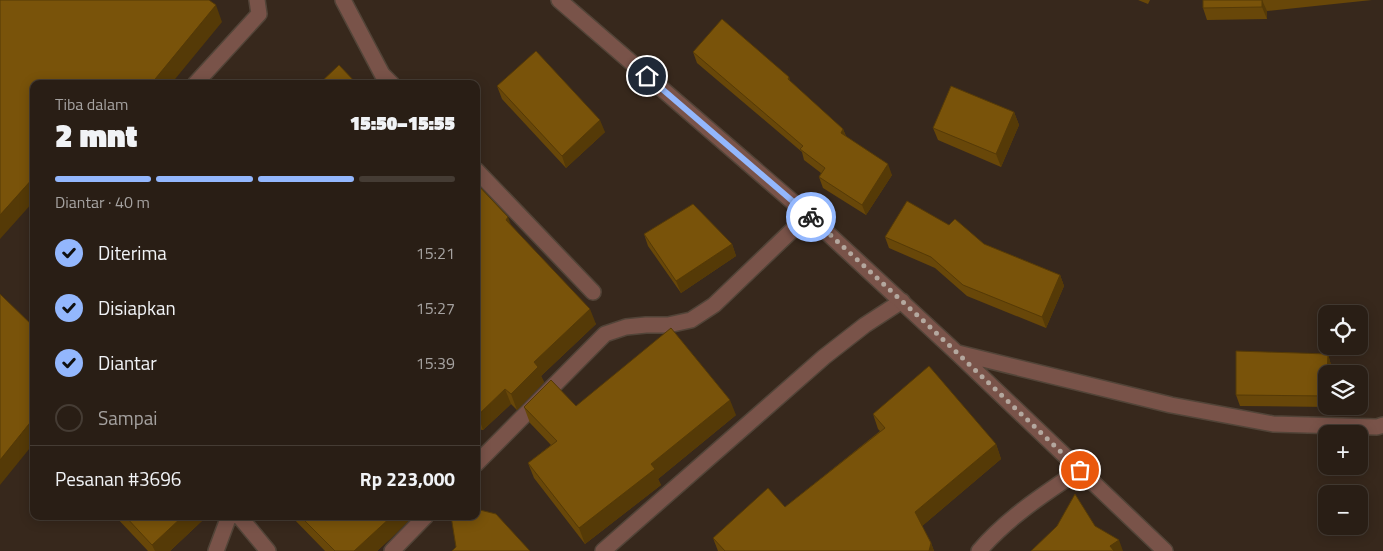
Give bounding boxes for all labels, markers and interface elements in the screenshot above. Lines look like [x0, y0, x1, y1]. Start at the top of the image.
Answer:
pin [626, 55, 668, 97]
icon: home [633, 62, 661, 90]
text: Tiba dalam [55, 92, 128, 116]
text: 15:50–15:55 [350, 108, 455, 137]
text: 2 mnt [55, 111, 137, 159]
text: Diantar · 40 m [55, 190, 150, 214]
courier [786, 192, 836, 242]
icon: bike [797, 203, 825, 231]
text: Diterima [98, 238, 167, 267]
icon: check [55, 239, 83, 267]
text: 15:21 [416, 241, 455, 265]
text: Disiapkan [98, 293, 176, 322]
icon: check [55, 294, 83, 322]
text: 15:27 [416, 296, 455, 320]
map controls [1318, 305, 1368, 535]
button: locate [1318, 305, 1368, 355]
text: Diantar [98, 348, 157, 377]
icon: check [55, 349, 83, 377]
text: 15:39 [416, 351, 455, 375]
button: layers [1318, 365, 1368, 415]
text: Sampai [98, 403, 157, 432]
button: + [1318, 425, 1368, 475]
pin [1059, 449, 1101, 491]
icon: bag [1066, 456, 1094, 484]
text: Pesanan #3696 [55, 464, 181, 493]
text: Rp 223,000 [360, 464, 455, 493]
button: − [1318, 485, 1368, 535]

